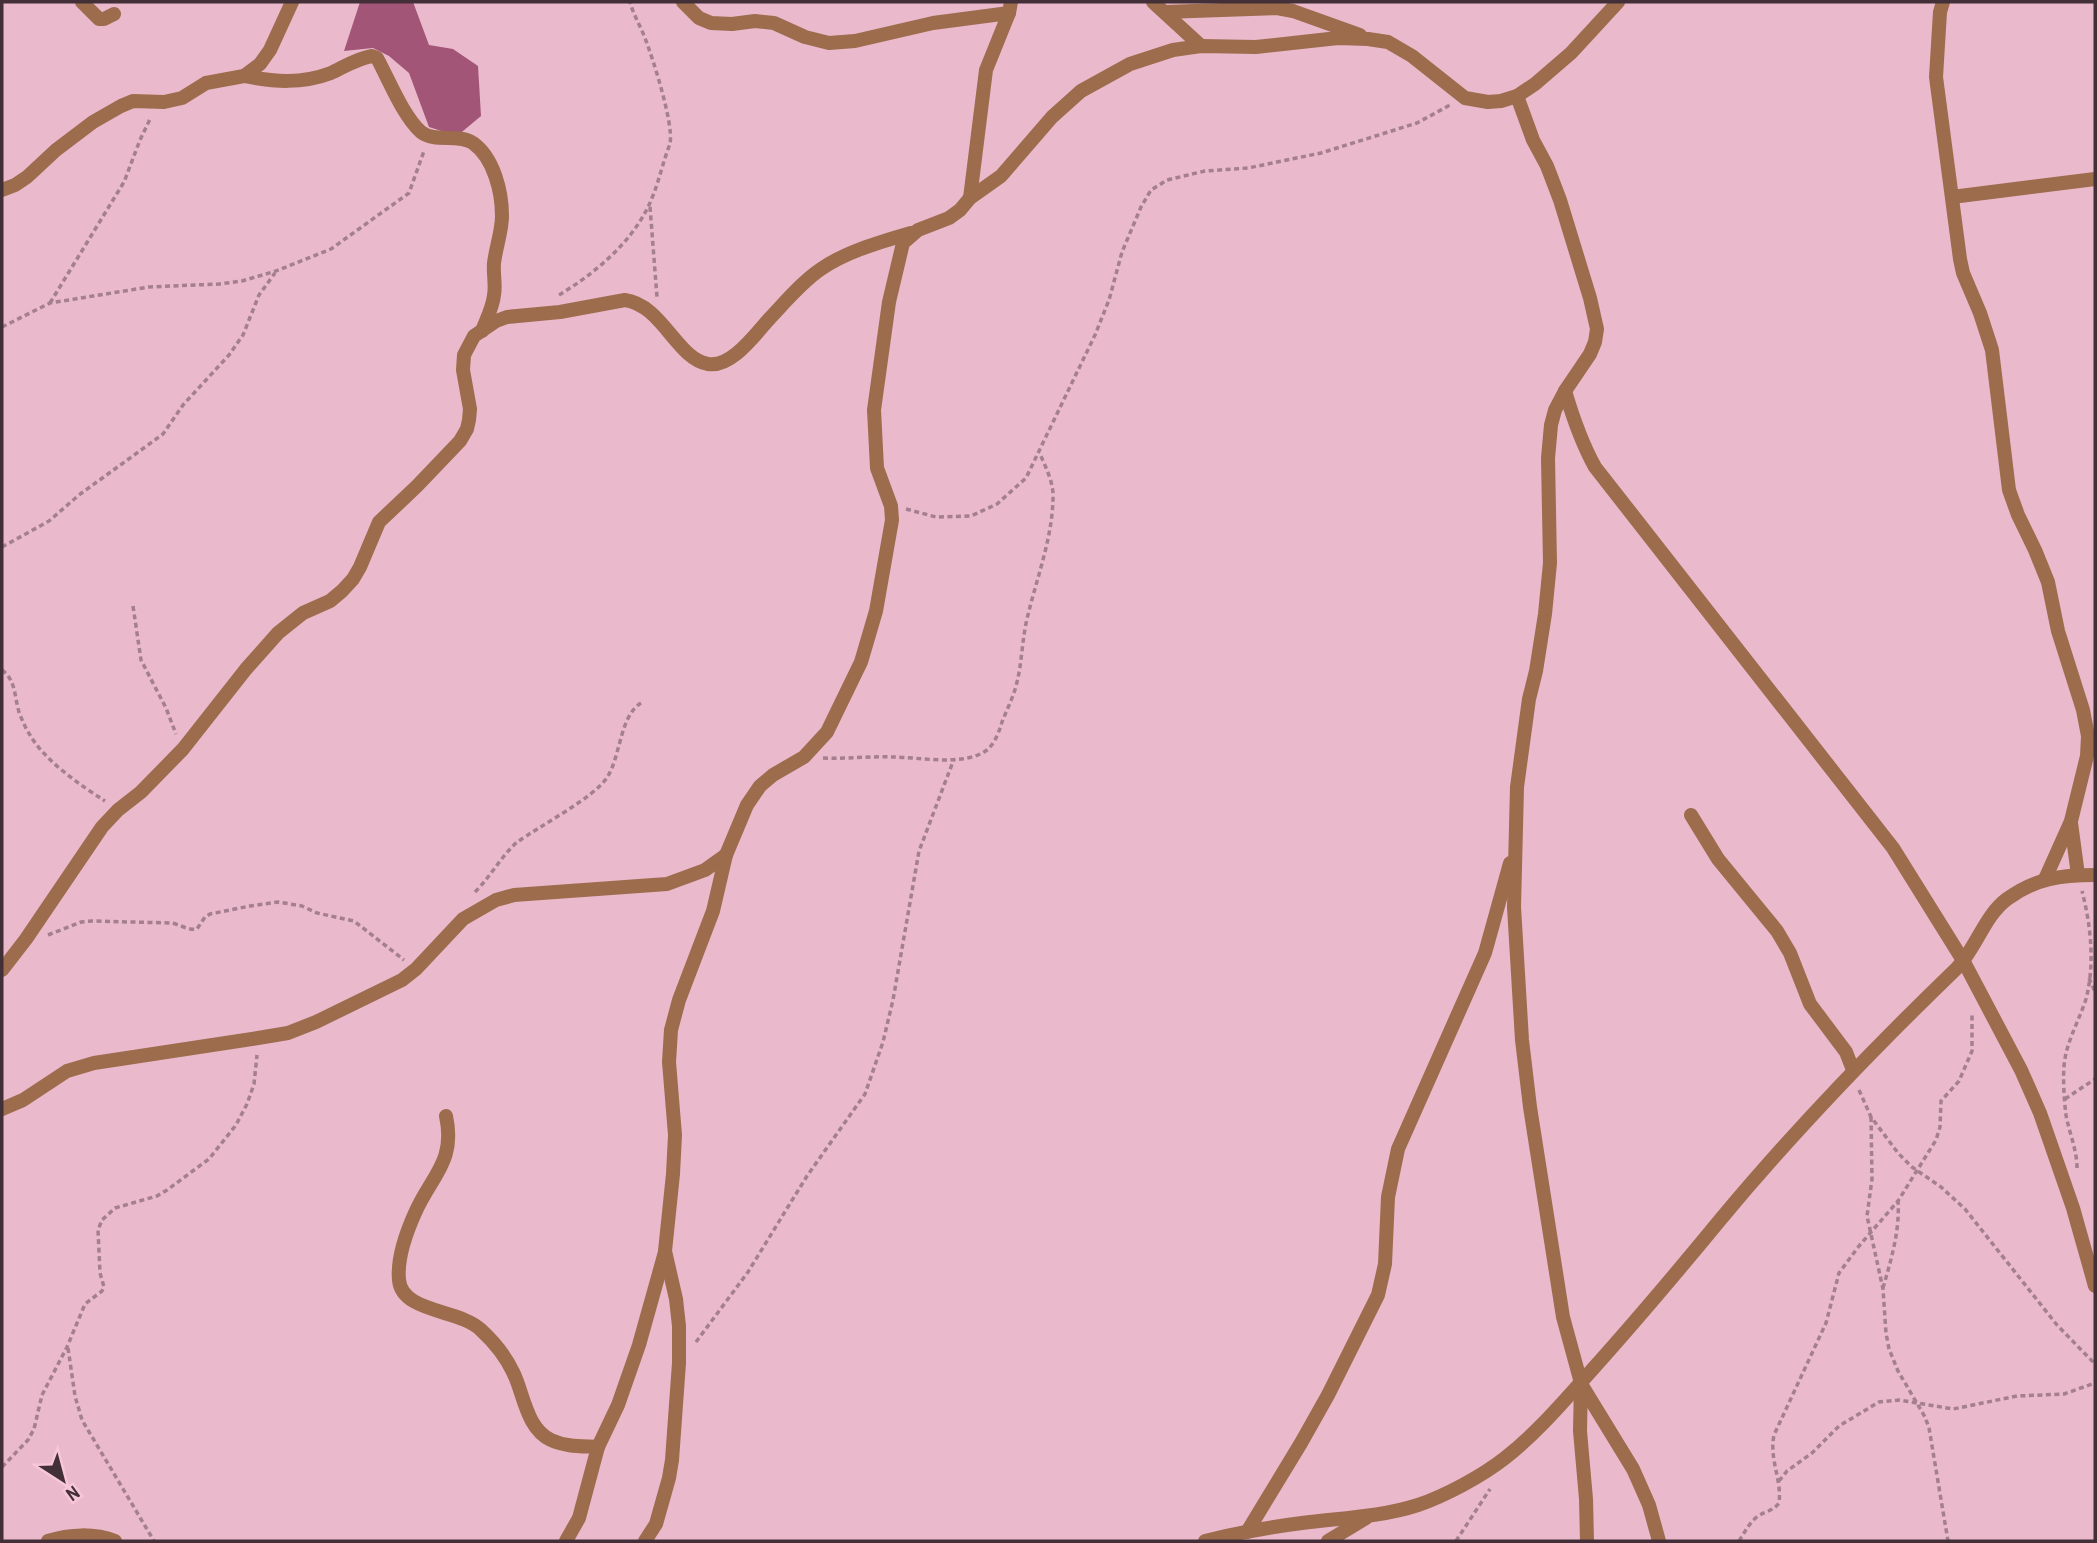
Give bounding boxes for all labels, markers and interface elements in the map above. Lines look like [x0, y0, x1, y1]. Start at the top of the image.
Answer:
north arrow [28, 1445, 98, 1515]
text: N [61, 1480, 85, 1508]

